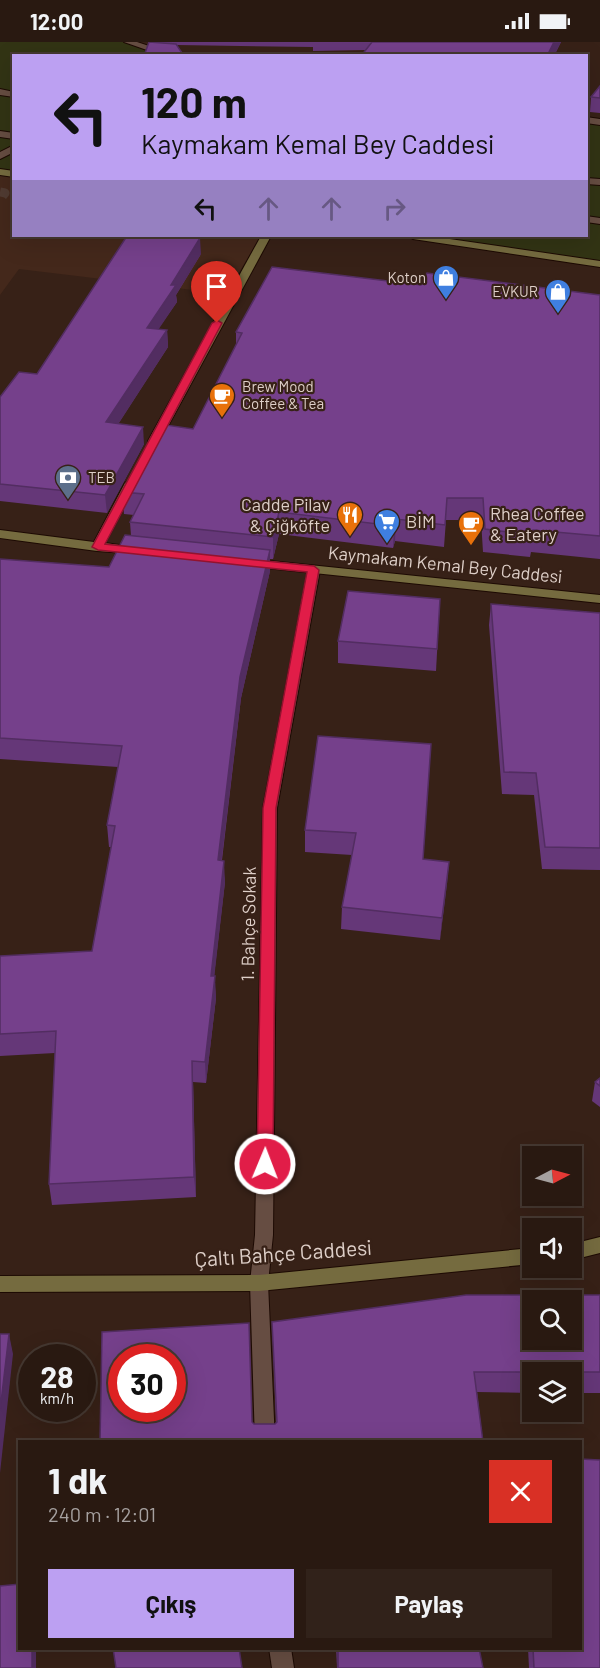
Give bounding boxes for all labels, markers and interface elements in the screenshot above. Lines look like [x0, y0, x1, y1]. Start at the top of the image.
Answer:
text: 12:00 [30, 8, 83, 34]
text: 120 m [141, 76, 247, 126]
icon: left [42, 78, 120, 156]
text: Kaymakam Kemal Bey Caddesi [141, 127, 494, 159]
icon: left [189, 192, 222, 225]
icon: ahead [252, 192, 285, 225]
icon: ahead [315, 192, 348, 225]
icon: right [378, 192, 411, 225]
pin [191, 261, 242, 323]
shop icon: Koton [431, 263, 461, 301]
place label: Koton [387, 268, 426, 286]
icon: arrive [200, 270, 233, 303]
shop icon: EVKUR [543, 277, 573, 315]
place label: EVKUR [492, 282, 538, 300]
place label: Brew Mood Coffee & Tea [242, 377, 324, 412]
cafe icon: Brew Mood Coffee & Tea [207, 381, 237, 419]
bank icon: TEB [53, 463, 83, 501]
place label: TEB [88, 468, 115, 486]
place label: Cadde Pilav & Çiğköfte [241, 493, 330, 536]
restaurant icon: Cadde Pilav & Çiğköfte [335, 500, 365, 538]
place label: Rhea Coffee & Eatery [490, 502, 585, 545]
supermarket icon: BİM [372, 507, 402, 545]
cafe icon: Rhea Coffee & Eatery [456, 509, 486, 547]
place label: BİM [406, 510, 435, 532]
street label: Kaymakam Kemal Bey Caddesi [327, 541, 563, 587]
street label: 1. Bahçe Sokak [236, 866, 260, 982]
position arrow [233, 1132, 297, 1196]
north arrow [522, 1146, 582, 1206]
map controls [522, 1146, 582, 1422]
button: sound [522, 1218, 582, 1278]
street label: Çaltı Bahçe Caddesi [193, 1234, 372, 1271]
button: search [522, 1290, 582, 1350]
speed limit sign: 30 [108, 1344, 186, 1422]
text: 28 [40, 1358, 74, 1394]
button: layers [522, 1362, 582, 1422]
text: km/h [40, 1389, 74, 1407]
text: 1 dk [48, 1458, 108, 1501]
button: close [489, 1460, 552, 1523]
text: 240 m · 12:01 [48, 1502, 156, 1526]
button: Çıkış [48, 1569, 294, 1638]
button: Paylaş [306, 1569, 552, 1638]

